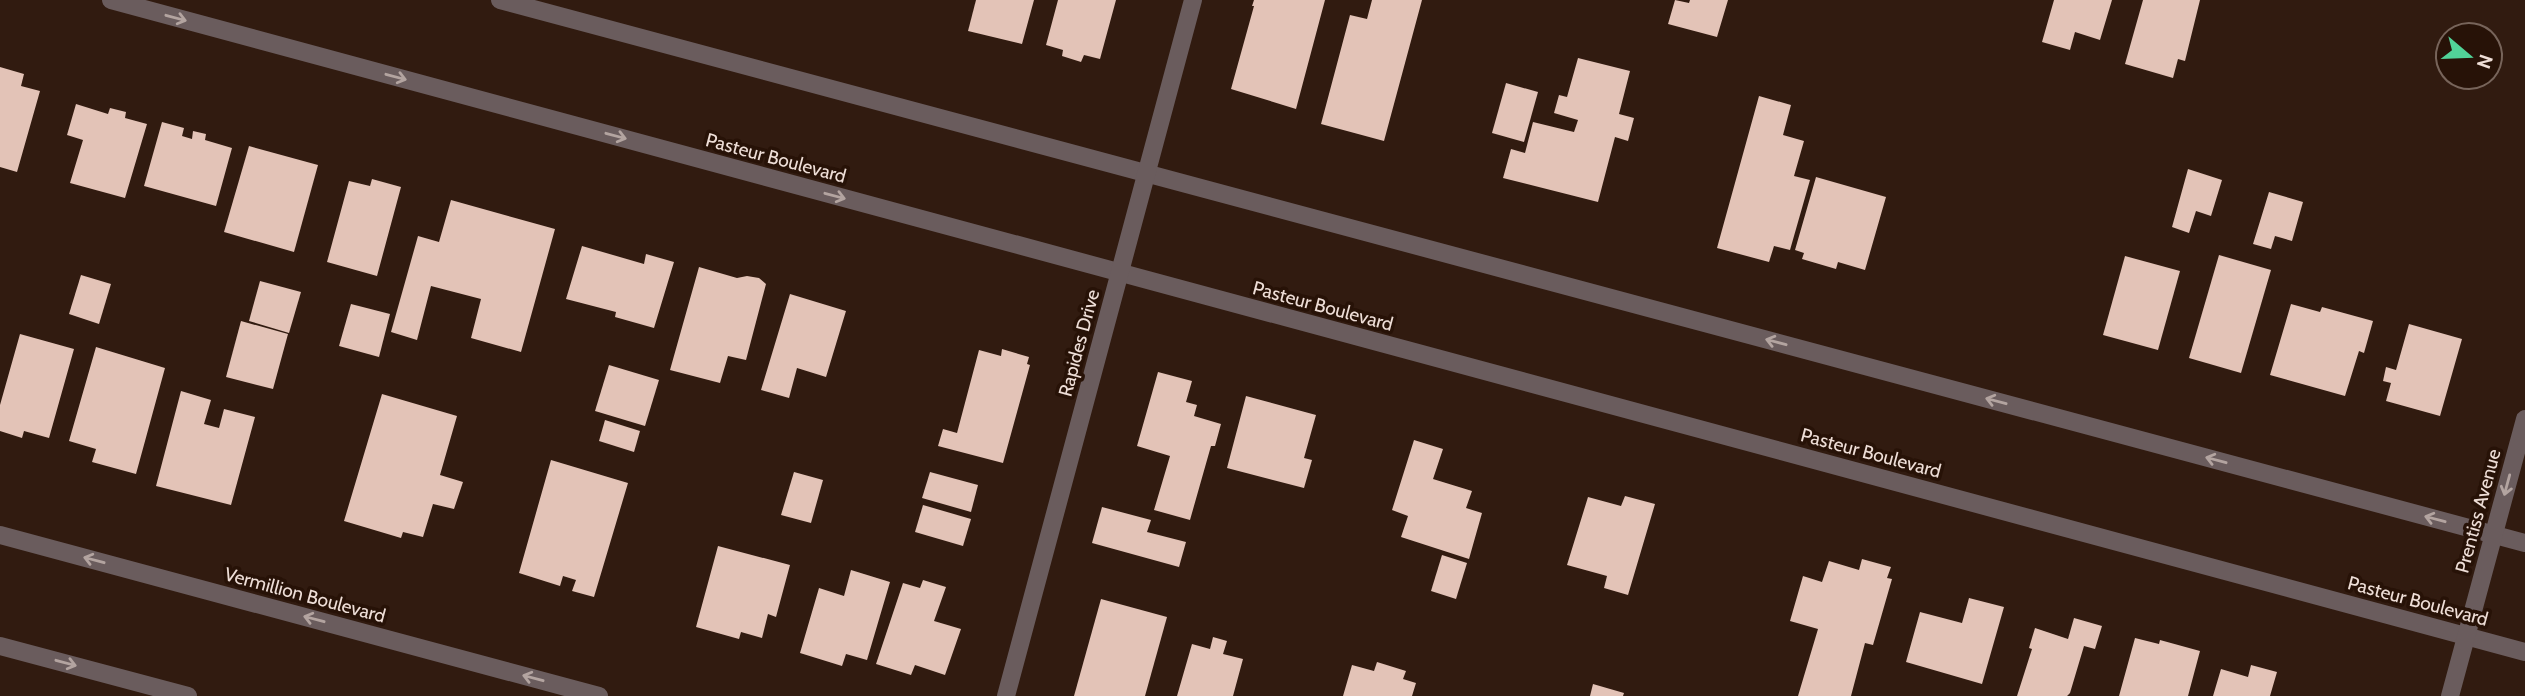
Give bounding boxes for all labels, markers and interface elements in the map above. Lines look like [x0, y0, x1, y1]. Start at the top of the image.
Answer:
one-way arrow [165, 12, 187, 25]
north arrow [2434, 21, 2504, 91]
text: N [2472, 51, 2498, 71]
one-way arrow [384, 71, 407, 84]
street label: Pasteur Boulevard [703, 128, 849, 188]
one-way arrow [604, 131, 626, 144]
one-way arrow [823, 190, 846, 203]
street label: Pasteur Boulevard [1250, 276, 1396, 336]
street label: Rapides Drive [1054, 287, 1104, 399]
one-way arrow [1765, 335, 1787, 348]
one-way arrow [1985, 394, 2008, 407]
street label: Pasteur Boulevard [1798, 423, 1944, 483]
street label: Prentiss Avenue [2450, 446, 2506, 575]
one-way arrow [2205, 453, 2227, 466]
one-way arrow [2500, 473, 2513, 495]
one-way arrow [2425, 512, 2447, 525]
one-way arrow [83, 553, 106, 566]
street label: Vermillion Boulevard [222, 562, 388, 628]
street label: Pasteur Boulevard [2345, 571, 2491, 631]
one-way arrow [303, 612, 326, 625]
one-way arrow [55, 658, 77, 671]
one-way arrow [523, 671, 545, 684]

